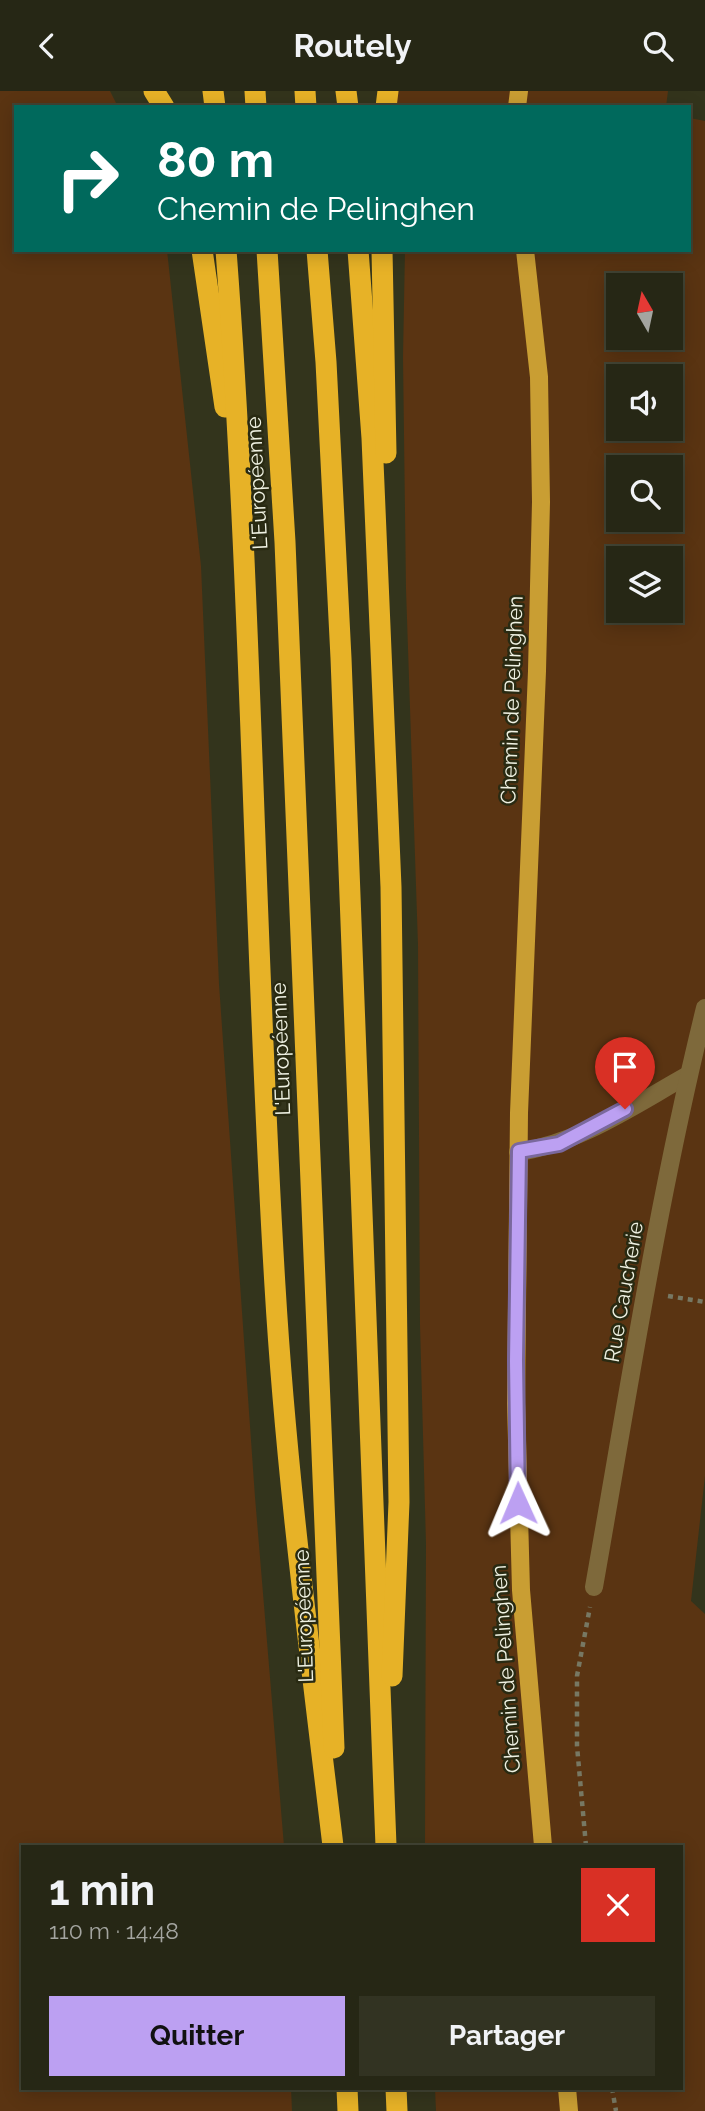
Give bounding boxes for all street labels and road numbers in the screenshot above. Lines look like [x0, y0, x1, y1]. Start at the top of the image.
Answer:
street label: L'Européenne [241, 416, 272, 550]
street label: Chemin de Pelinghen [495, 595, 528, 805]
street label: L'Européenne [266, 982, 295, 1116]
street label: Rue Caucherie [599, 1220, 648, 1364]
street label: L'Européenne [289, 1549, 318, 1683]
street label: Chemin de Pelinghen [486, 1564, 525, 1774]

